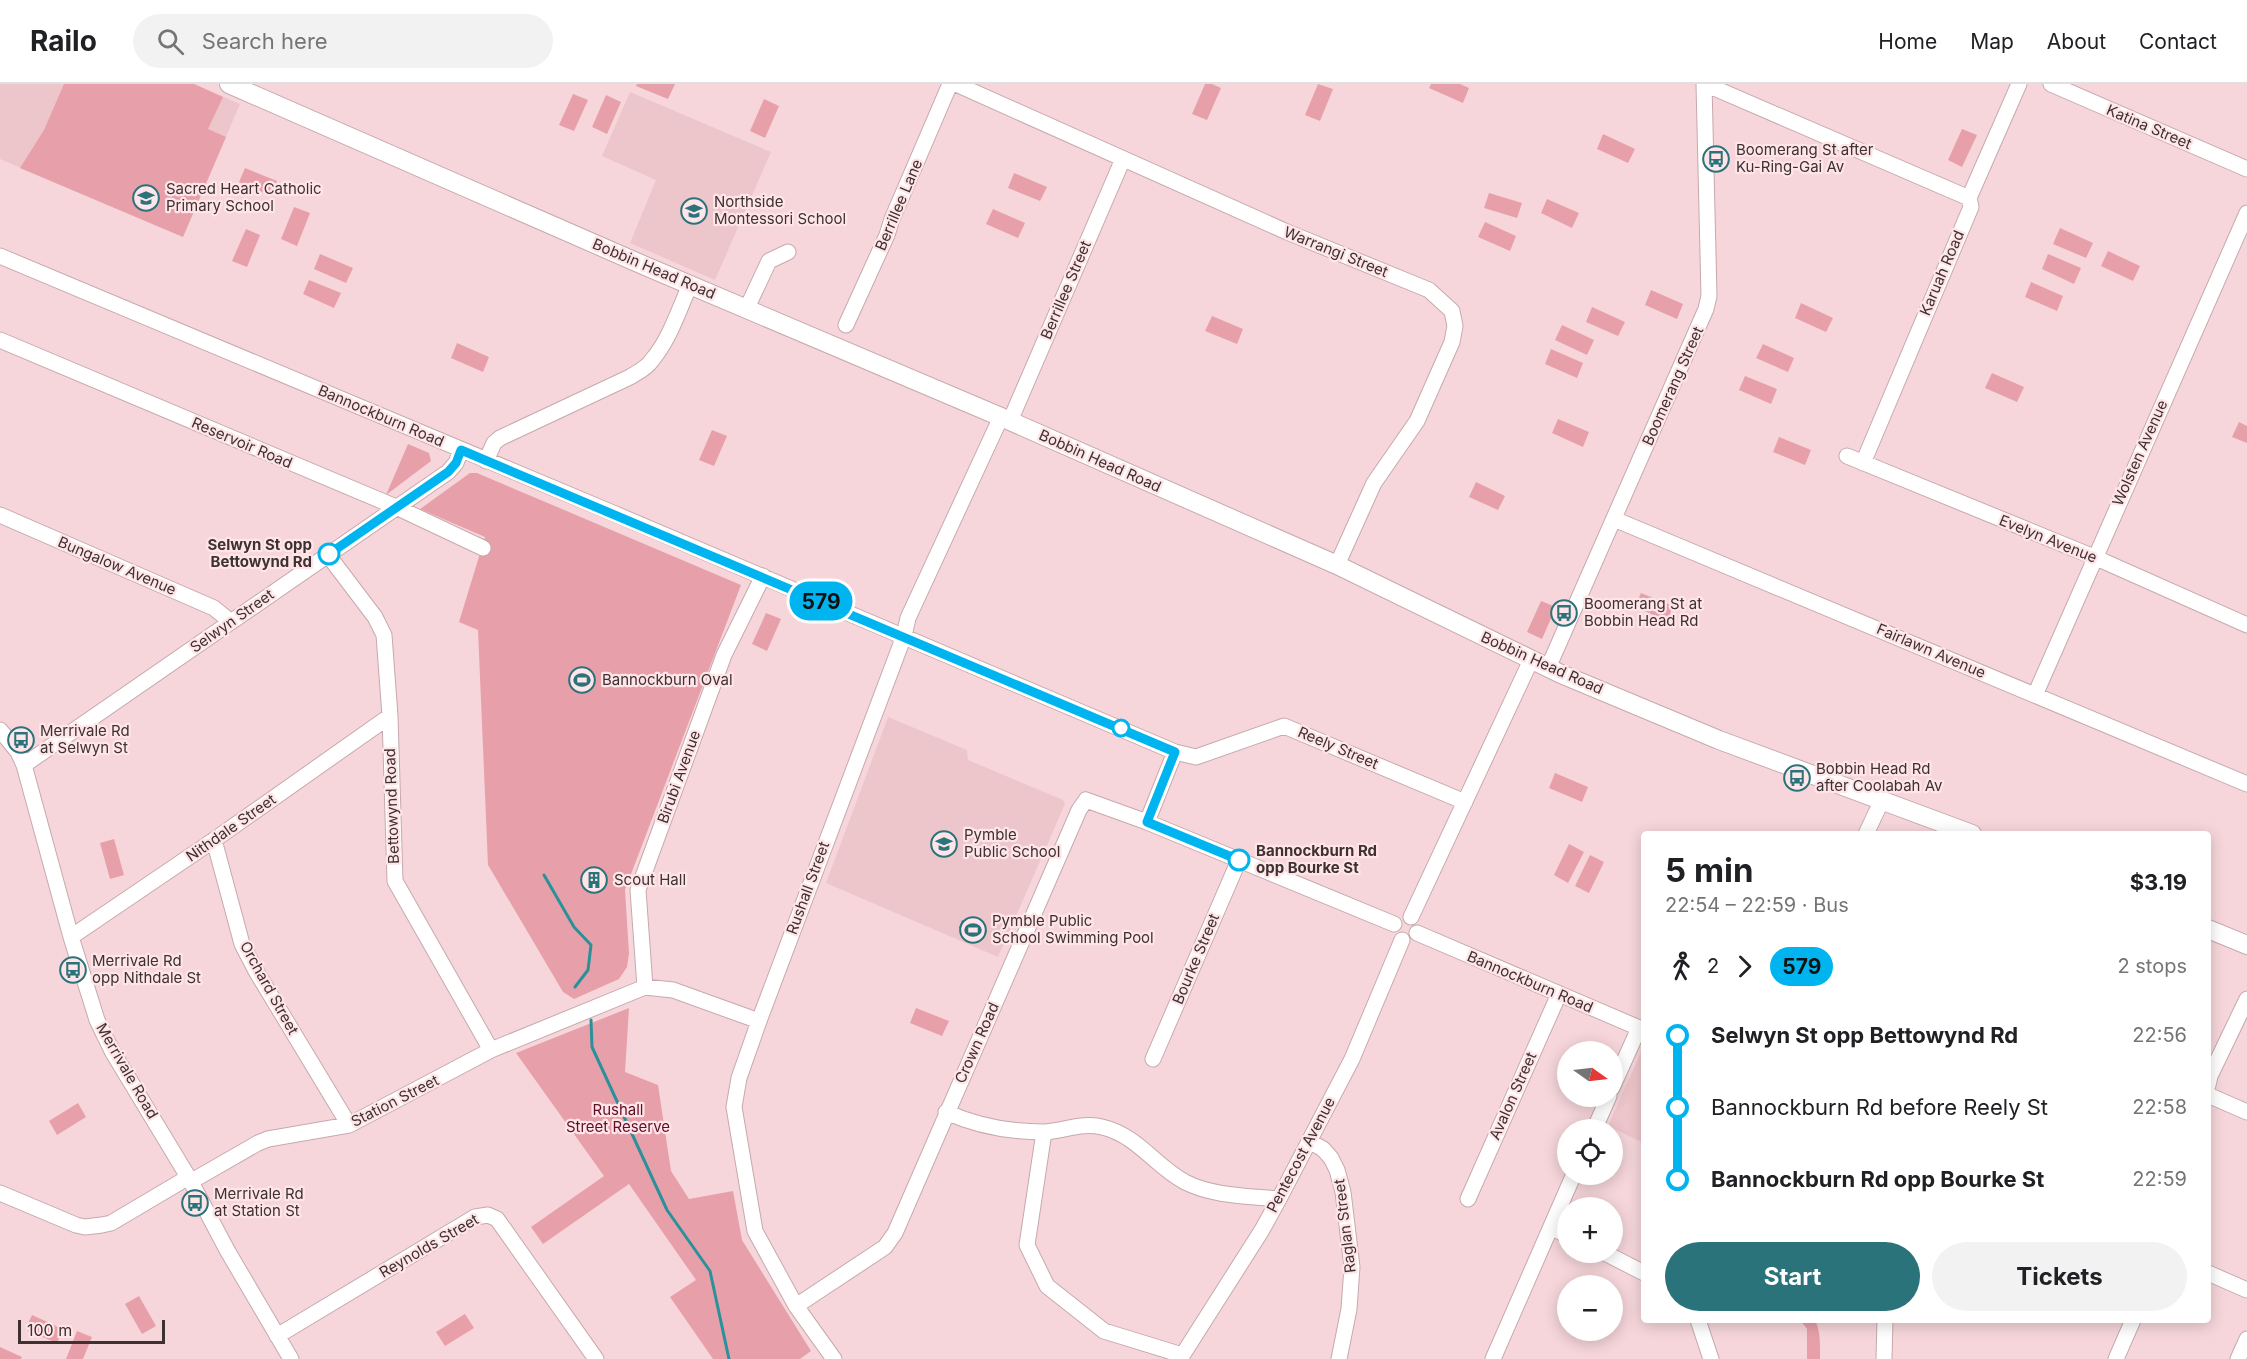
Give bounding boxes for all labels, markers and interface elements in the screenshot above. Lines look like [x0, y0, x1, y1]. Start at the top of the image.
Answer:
search box [133, 14, 553, 68]
text: Railo [30, 24, 97, 58]
icon: search [154, 25, 187, 58]
text: Search here [202, 28, 328, 54]
text: Home [1878, 29, 1937, 54]
text: Map [1970, 29, 2014, 54]
text: About [2047, 29, 2106, 54]
text: Contact [2139, 29, 2217, 54]
street label: Katina Street [2104, 100, 2195, 153]
place label: Boomerang St after Ku-Ring-Gai Av [1736, 140, 1874, 176]
bus stop icon: Boomerang St after Ku-Ring-Gai Av [1701, 144, 1731, 174]
street label: Berrillee Lane [871, 156, 926, 253]
place label: Sacred Heart Catholic Primary School [166, 179, 322, 215]
school or university icon: Sacred Heart Catholic Primary School [131, 183, 161, 213]
place label: Northside Montessori School [714, 192, 846, 228]
school or university icon: Northside Montessori School [679, 196, 709, 226]
street label: Warrangi Street [1281, 222, 1391, 281]
street label: Karuah Road [1915, 227, 1968, 318]
street label: Bobbin Head Road [590, 234, 719, 303]
street label: Berrillee Street [1036, 238, 1095, 342]
street label: Boomerang Street [1638, 323, 1707, 448]
street label: Bannockburn Road [315, 380, 447, 451]
street label: Wolsten Avenue [2108, 397, 2171, 509]
street label: Reservoir Road [189, 413, 295, 472]
street label: Bobbin Head Road [1036, 425, 1164, 496]
street label: Evelyn Avenue [1997, 510, 2100, 567]
street label: Bungalow Avenue [55, 532, 179, 599]
place label: Selwyn St opp Bettowynd Rd [208, 535, 312, 571]
marker: Selwyn St opp Bettowynd Rd [318, 543, 340, 565]
line badge: 579 [786, 582, 856, 620]
street label: Selwyn Street [186, 585, 277, 657]
text: 579 [801, 589, 841, 614]
place label: Boomerang St at Bobbin Head Rd [1584, 594, 1702, 630]
bus stop icon: Boomerang St at Bobbin Head Rd [1549, 598, 1579, 628]
street label: Fairlawn Avenue [1874, 619, 1989, 682]
street label: Bobbin Head Road [1478, 627, 1606, 698]
sports icon: Bannockburn Oval [567, 665, 597, 695]
place label: Bannockburn Oval [602, 670, 733, 689]
unlabelled marker [1112, 719, 1130, 737]
place label: Merrivale Rd at Selwyn St [40, 721, 130, 757]
street label: Reely Street [1295, 722, 1381, 773]
bus stop icon: Merrivale Rd at Selwyn St [6, 725, 36, 755]
street label: Birubi Avenue [653, 728, 704, 826]
street label: Bettowynd Road [380, 748, 403, 864]
place label: Bobbin Head Rd after Coolabah Av [1816, 759, 1943, 795]
bus stop icon: Bobbin Head Rd after Coolabah Av [1782, 763, 1812, 793]
street label: Nithdale Street [182, 790, 279, 866]
place label: Pymble Public School [964, 825, 1060, 861]
school or university icon: Pymble Public School [929, 829, 959, 859]
street label: Rushall Street [782, 839, 833, 937]
place label: Bannockburn Rd opp Bourke St [1256, 841, 1377, 877]
marker: Bannockburn Rd opp Bourke St [1228, 849, 1250, 871]
text: 5 min [1665, 850, 1754, 890]
building icon: Scout Hall [579, 865, 609, 895]
text: $3.19 [2130, 869, 2187, 895]
place label: Scout Hall [614, 870, 686, 889]
text: 22:54 – 22:59 · Bus [1665, 893, 1849, 917]
street label: Bourke Street [1168, 910, 1223, 1007]
place label: Pymble Public School Swimming Pool [992, 911, 1154, 947]
sports icon: Pymble Public School Swimming Pool [958, 915, 988, 945]
street label: Orchard Street [236, 938, 303, 1038]
street label: Bannockburn Road [1464, 946, 1596, 1017]
icon: walk [1665, 950, 1698, 983]
icon: forward [1728, 950, 1761, 983]
place label: Merrivale Rd opp Nithdale St [92, 951, 201, 987]
text: 2 [1707, 954, 1719, 978]
text: 579 [1782, 954, 1821, 979]
text: 2 stops [2117, 954, 2187, 978]
bus stop icon: Merrivale Rd opp Nithdale St [58, 955, 88, 985]
street label: Crown Road [950, 999, 1003, 1086]
street label: Merrivale Road [92, 1020, 162, 1122]
text: Selwyn St opp Bettowynd Rd [1711, 1022, 2018, 1048]
text: 22:56 [2132, 1023, 2187, 1047]
north arrow [1557, 1041, 1623, 1107]
map controls [1557, 1041, 1623, 1341]
street label: Avalon Street [1485, 1049, 1540, 1143]
street label: Station Street [348, 1070, 442, 1131]
street label: Pentecost Avenue [1262, 1094, 1339, 1216]
text: Bannockburn Rd before Reely St [1711, 1094, 2048, 1120]
text: 22:58 [2132, 1095, 2187, 1119]
park label: Rushall Street Reserve [566, 1100, 670, 1136]
button: locate [1557, 1119, 1623, 1185]
text: Bannockburn Rd opp Bourke St [1711, 1166, 2044, 1192]
text: 22:59 [2132, 1167, 2187, 1191]
street label: Raglan Street [1329, 1178, 1360, 1274]
place label: Merrivale Rd at Station St [214, 1184, 304, 1220]
bus stop icon: Merrivale Rd at Station St [180, 1188, 210, 1218]
button: + [1557, 1197, 1623, 1263]
street label: Reynolds Street [376, 1209, 482, 1282]
button: Start [1665, 1242, 1920, 1311]
button: Tickets [1932, 1242, 2187, 1311]
button: − [1557, 1275, 1623, 1341]
scale bar [18, 1317, 165, 1344]
text: 100 m [27, 1320, 72, 1340]

